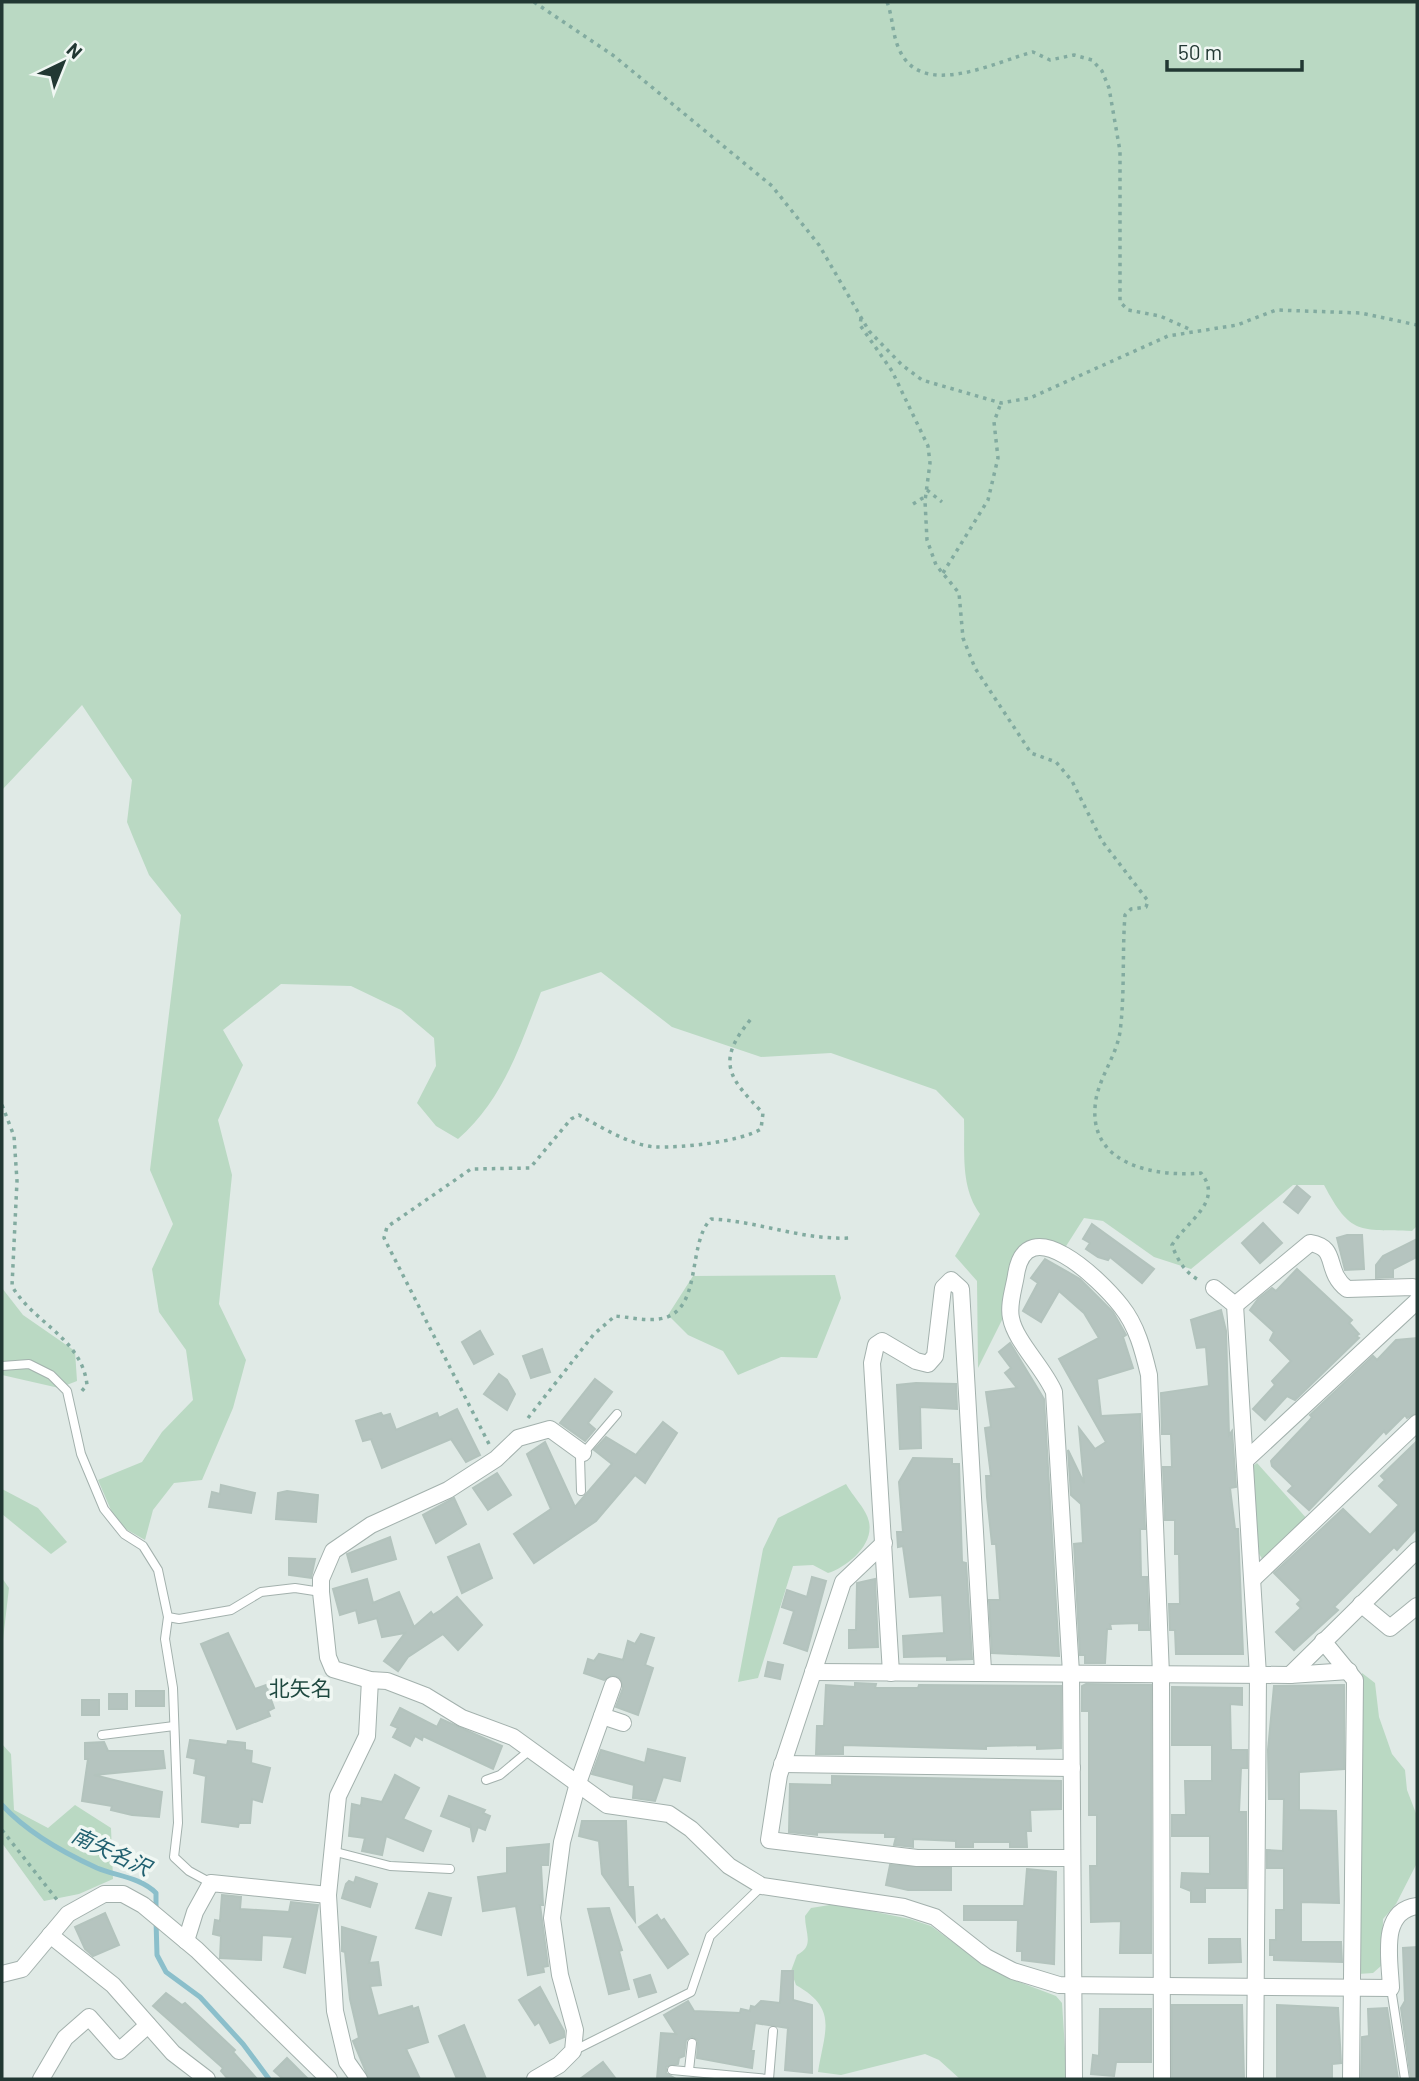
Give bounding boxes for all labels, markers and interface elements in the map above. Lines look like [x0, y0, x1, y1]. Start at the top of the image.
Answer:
north arrow [28, 28, 98, 98]
scale bar [1167, 28, 1302, 72]
text: N [62, 37, 87, 63]
text: 50 m [1178, 39, 1222, 64]
district label: 北矢名 [269, 1675, 332, 1700]
water label: 南矢名沢 [68, 1822, 158, 1881]

